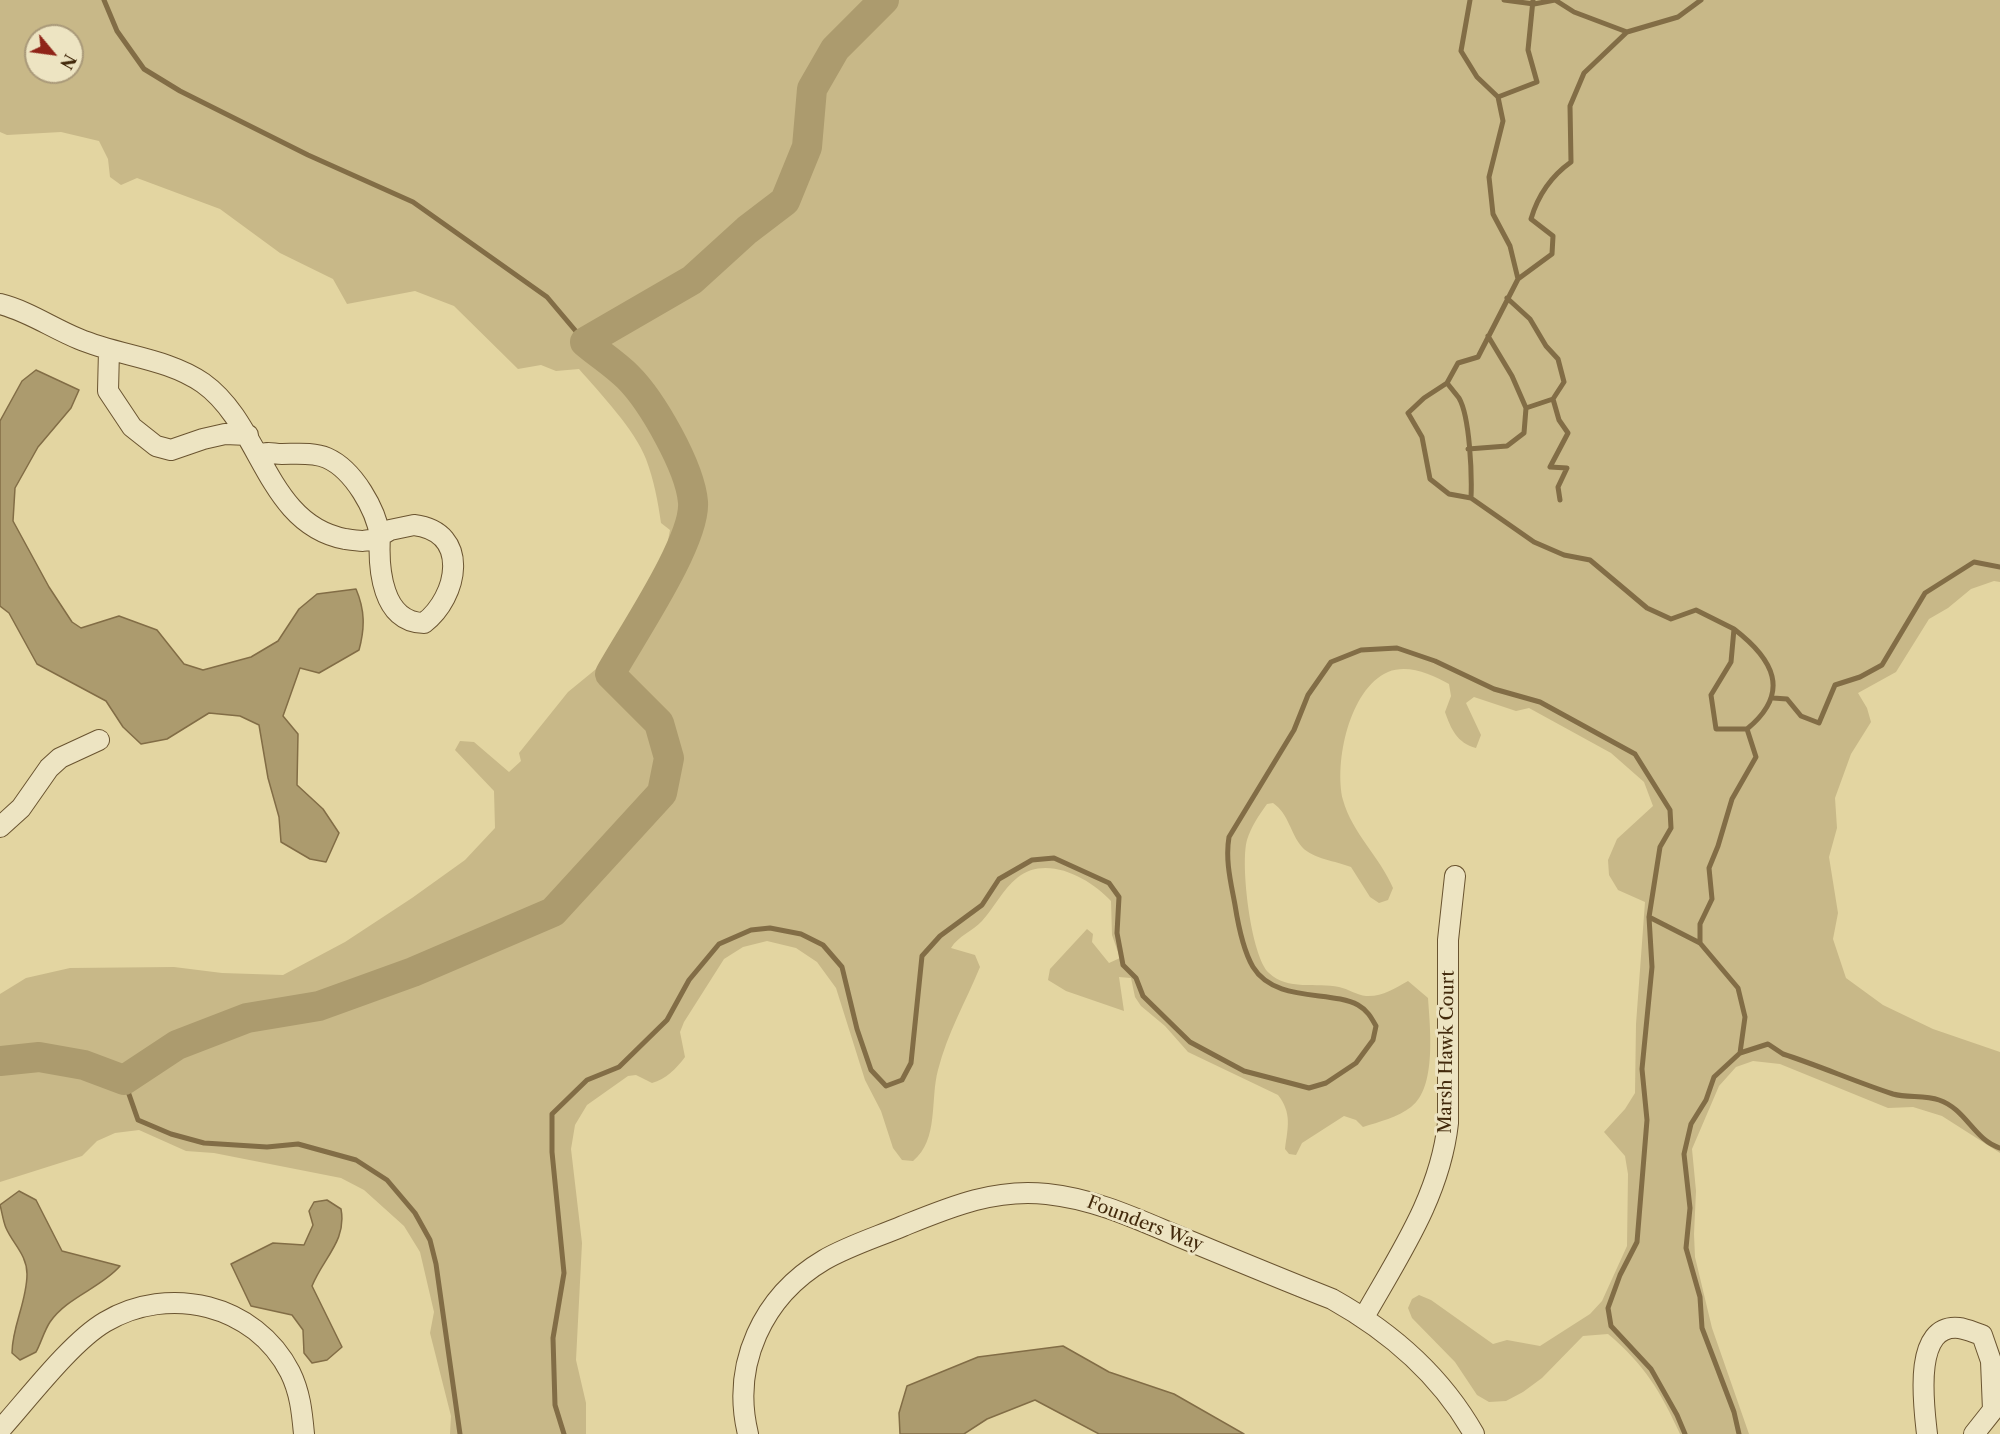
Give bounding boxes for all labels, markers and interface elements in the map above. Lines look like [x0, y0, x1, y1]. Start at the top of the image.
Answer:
north arrow [24, 24, 84, 84]
text: N [56, 51, 80, 73]
street label: Marsh Hawk Court [1435, 970, 1459, 1134]
street label: Founders Way [1084, 1192, 1206, 1256]

